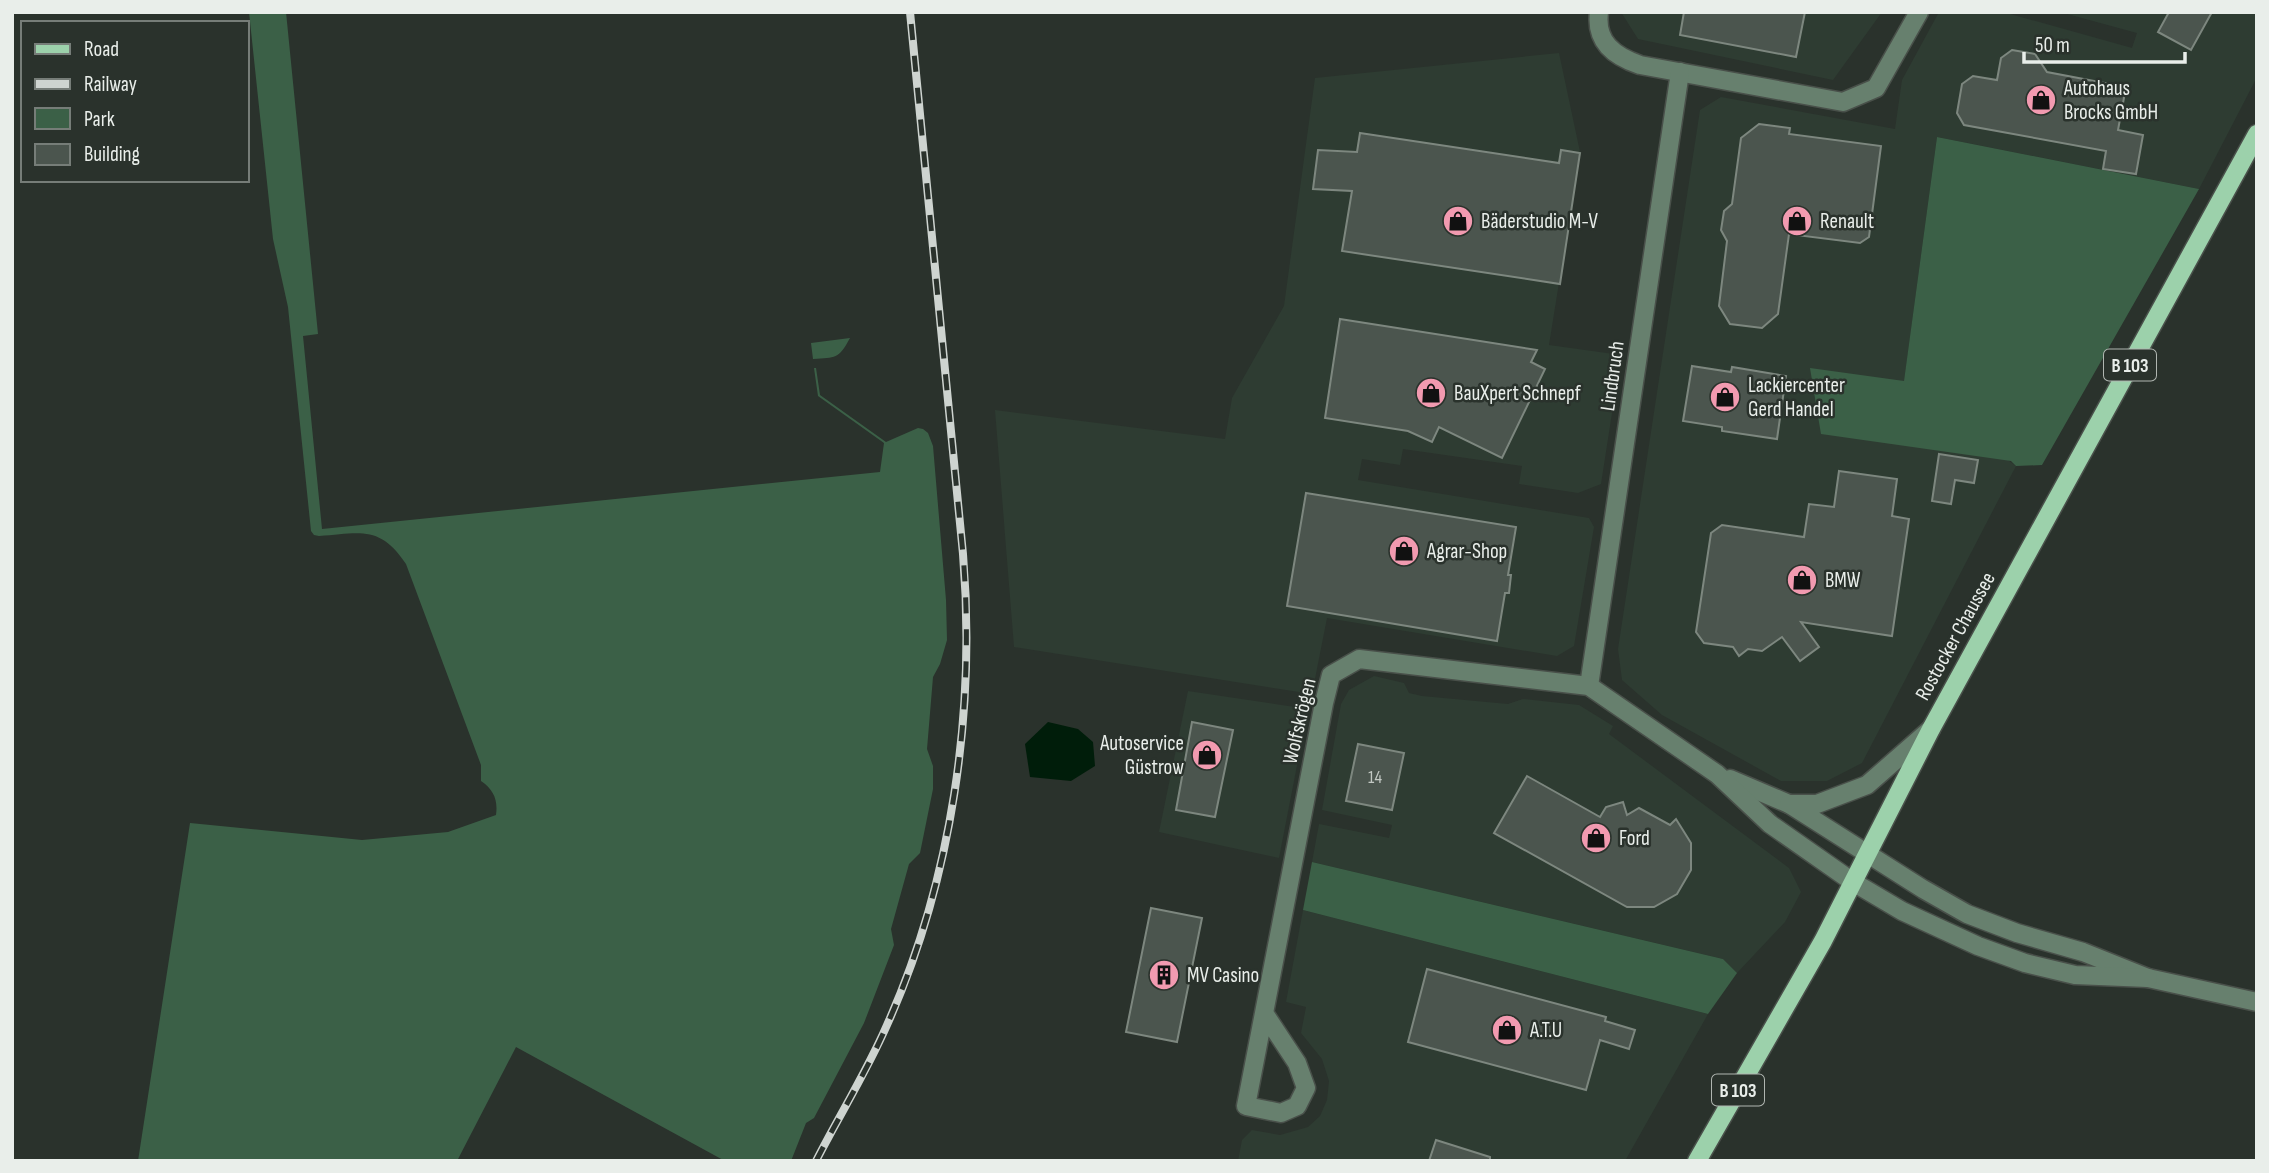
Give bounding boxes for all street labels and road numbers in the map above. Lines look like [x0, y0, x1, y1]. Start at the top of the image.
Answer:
street label: Lindbruch [1595, 340, 1630, 413]
road number: B 103 [2104, 350, 2156, 380]
street label: Rostocker Chaussee [1910, 568, 2001, 705]
street label: Wolfskrögen [1277, 676, 1322, 767]
road number: B 103 [1712, 1074, 1764, 1106]

